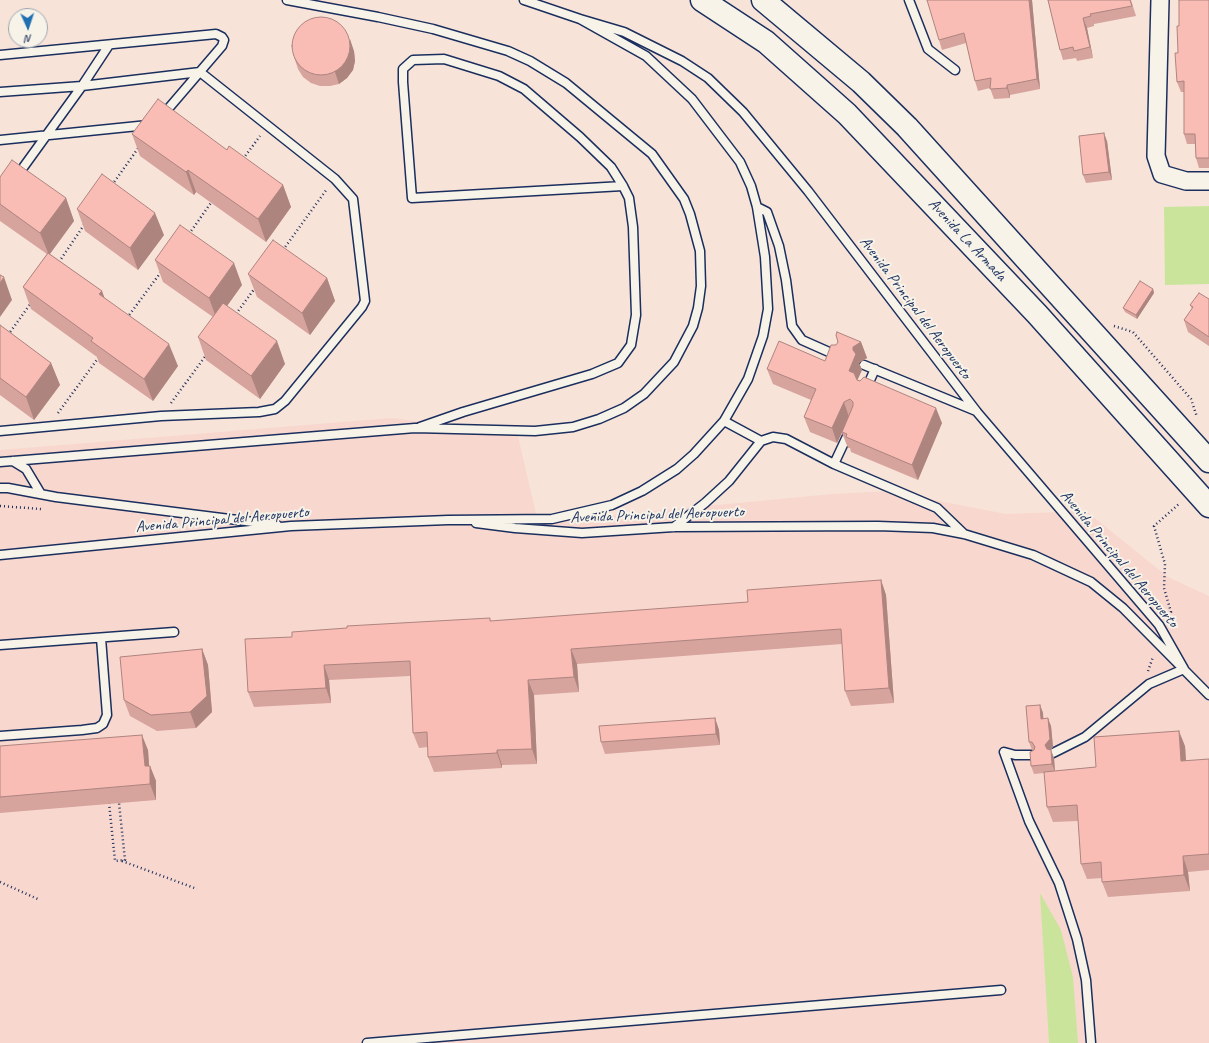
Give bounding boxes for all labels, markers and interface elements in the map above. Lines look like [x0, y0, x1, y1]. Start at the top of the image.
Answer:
north arrow [8, 8, 48, 48]
text: N [25, 32, 32, 46]
street label: Avenida La Armada [924, 195, 1010, 285]
street label: Avenida Principal del Aeropuerto [855, 233, 975, 383]
street label: Avenida Principal del Aeropuerto [1056, 486, 1182, 632]
street label: Avenida Principal del Aeropuerto [570, 502, 744, 528]
street label: Avenida Principal del Aeropuerto [135, 503, 309, 537]

